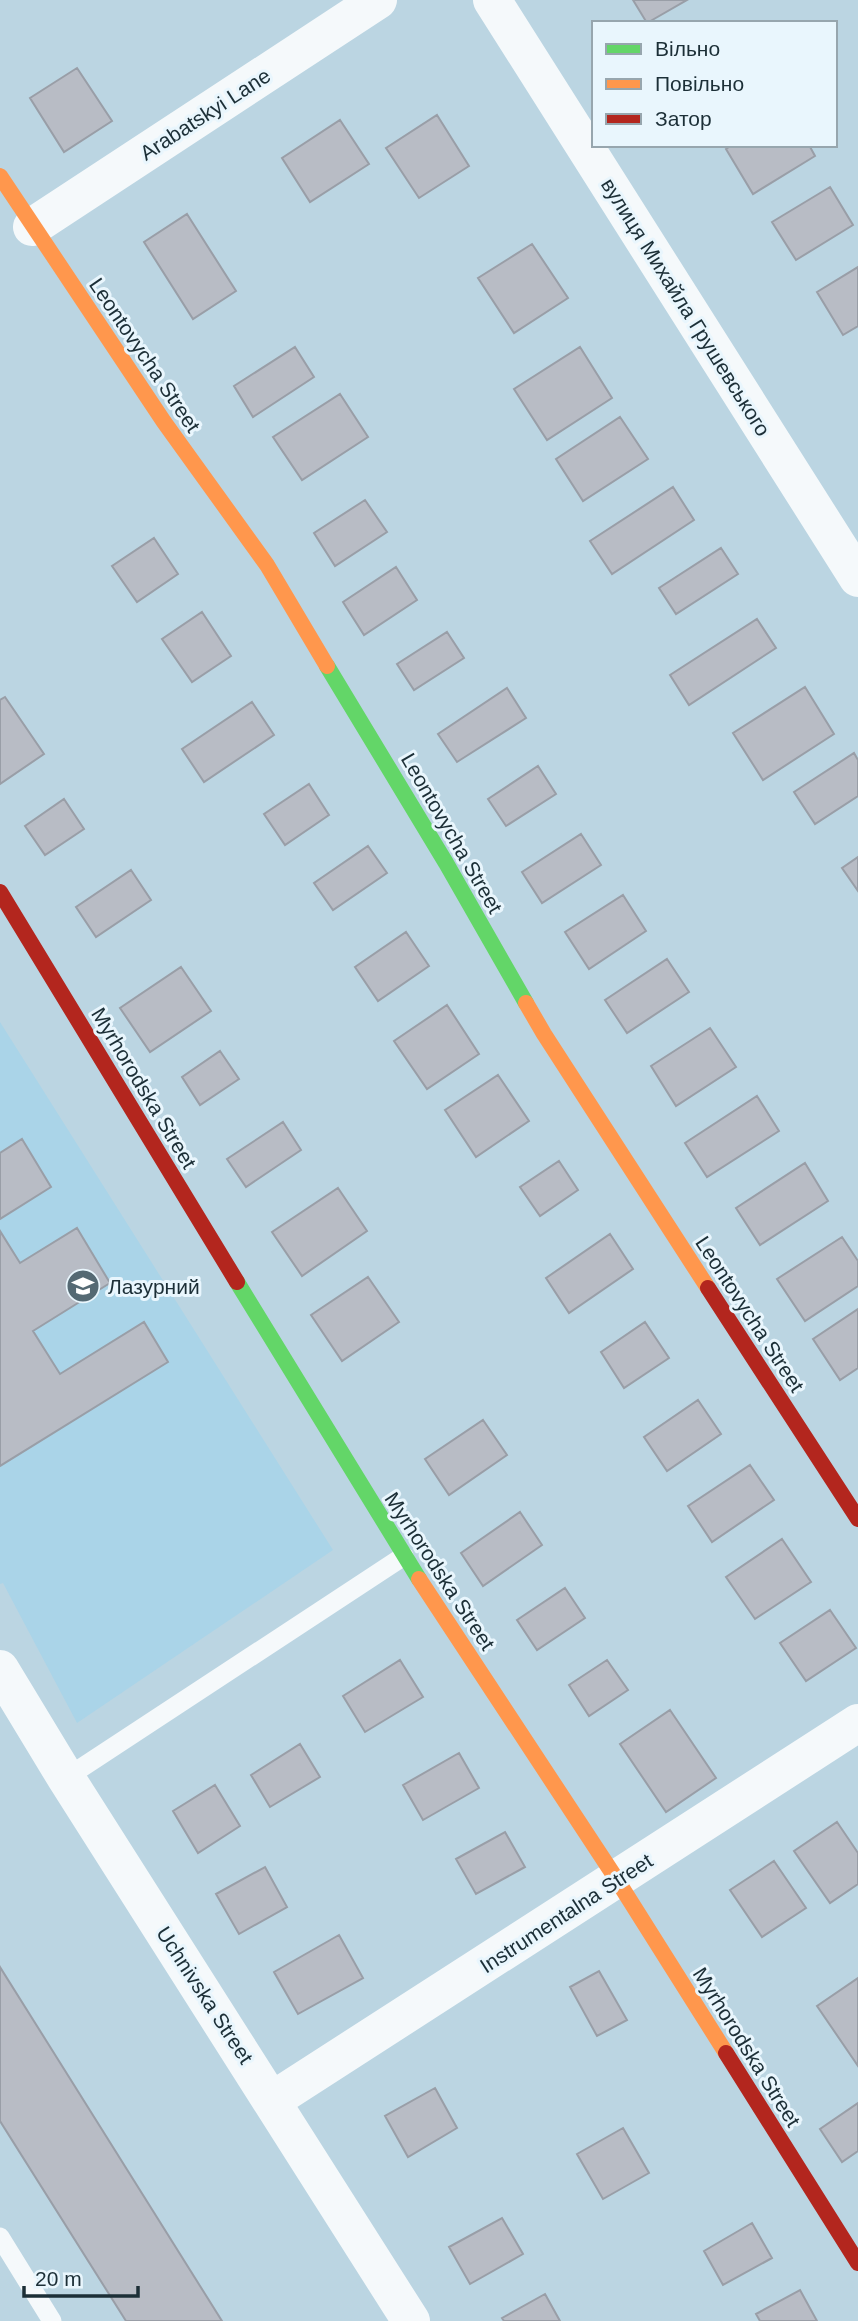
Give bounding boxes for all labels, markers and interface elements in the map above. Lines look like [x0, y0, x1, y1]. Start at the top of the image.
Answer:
legend [592, 21, 837, 147]
text: Вільно [655, 37, 720, 60]
street label: Arabatskyi Lane [136, 63, 274, 165]
text: Повільно [655, 72, 744, 95]
text: Затор [655, 107, 712, 130]
street label: вулиця Михайла Грушевського [597, 174, 775, 440]
street label: Leontovycha Street [85, 274, 205, 437]
street label: Leontovycha Street [397, 749, 507, 917]
street label: Myrhorodska Street [87, 1004, 201, 1173]
street label: Leontovycha Street [691, 1232, 809, 1396]
school or university icon: Лазурний [64, 1267, 102, 1305]
place label: Лазурний [108, 1275, 200, 1298]
street label: Myrhorodska Street [380, 1488, 500, 1654]
street label: Instrumentalna Street [476, 1849, 657, 1977]
street label: Uchnivska Street [152, 1922, 258, 2068]
street label: Myrhorodska Street [689, 1963, 805, 2131]
scale bar [24, 2254, 138, 2298]
text: 20 m [35, 2267, 82, 2290]

